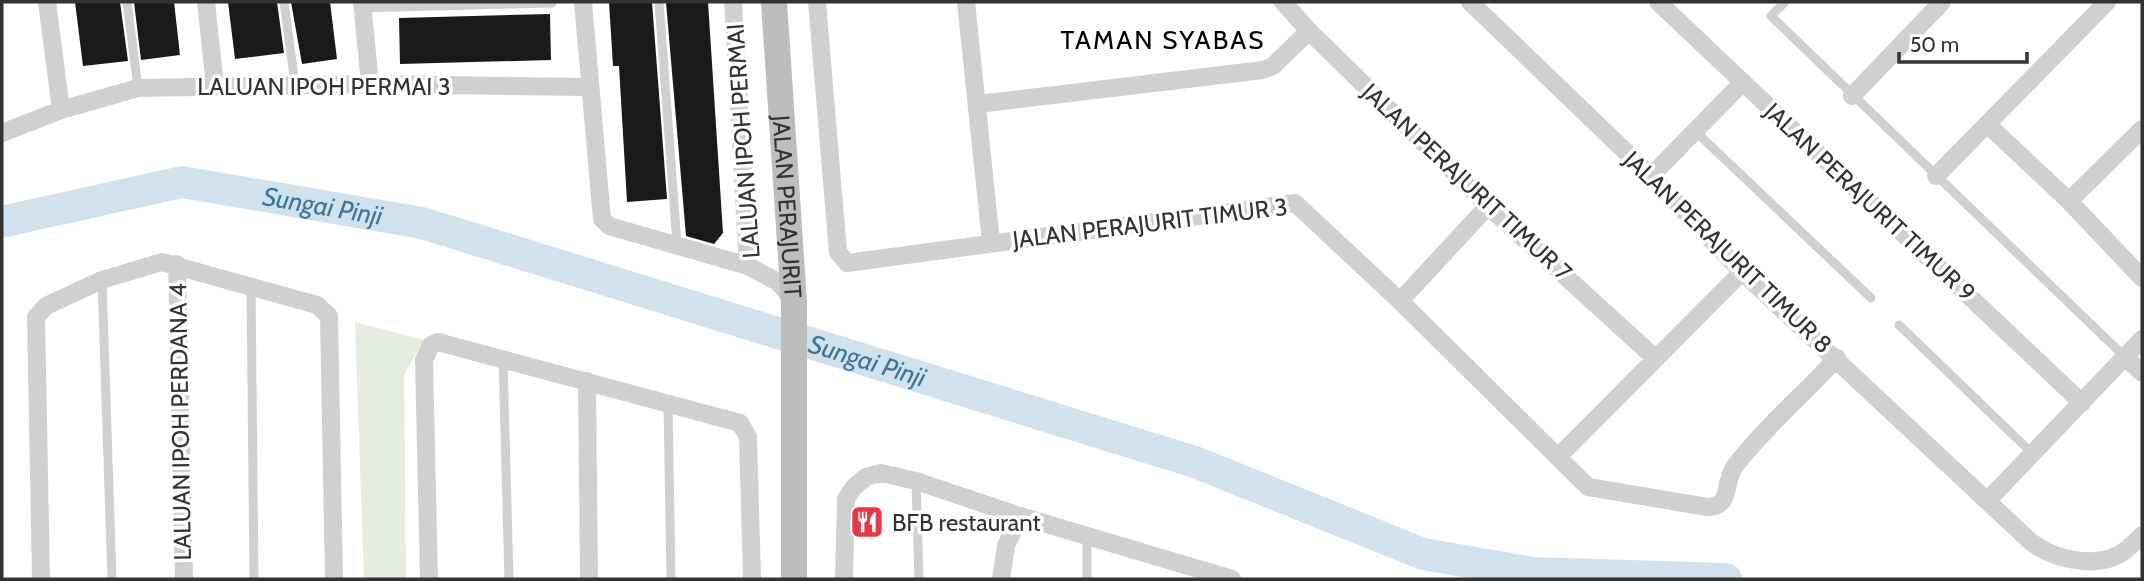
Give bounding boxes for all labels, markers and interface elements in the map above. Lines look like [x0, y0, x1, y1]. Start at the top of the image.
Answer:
scale bar [1899, 21, 2027, 65]
street label: LALUAN IPOH PERMAI [720, 23, 766, 259]
district label: TAMAN SYABAS [1061, 24, 1265, 56]
text: 50 m [1910, 32, 1959, 57]
street label: LALUAN IPOH PERMAI 3 [197, 72, 451, 101]
street label: JALAN PERAJURIT TIMUR 7 [1355, 77, 1578, 287]
street label: JALAN PERAJURIT TIMUR 9 [1758, 96, 1981, 307]
street label: JALAN PERAJURIT [767, 113, 808, 299]
street label: JALAN PERAJURIT TIMUR 8 [1617, 144, 1838, 359]
water label: Sungai Pinji [260, 180, 385, 232]
street label: JALAN PERAJURIT TIMUR 3 [1010, 192, 1289, 254]
street label: LALUAN IPOH PERDANA 4 [163, 283, 197, 561]
water label: Sungai Pinji [805, 328, 930, 394]
restaurant icon: BFB restaurant [848, 503, 886, 541]
place label: BFB restaurant [892, 508, 1041, 537]

